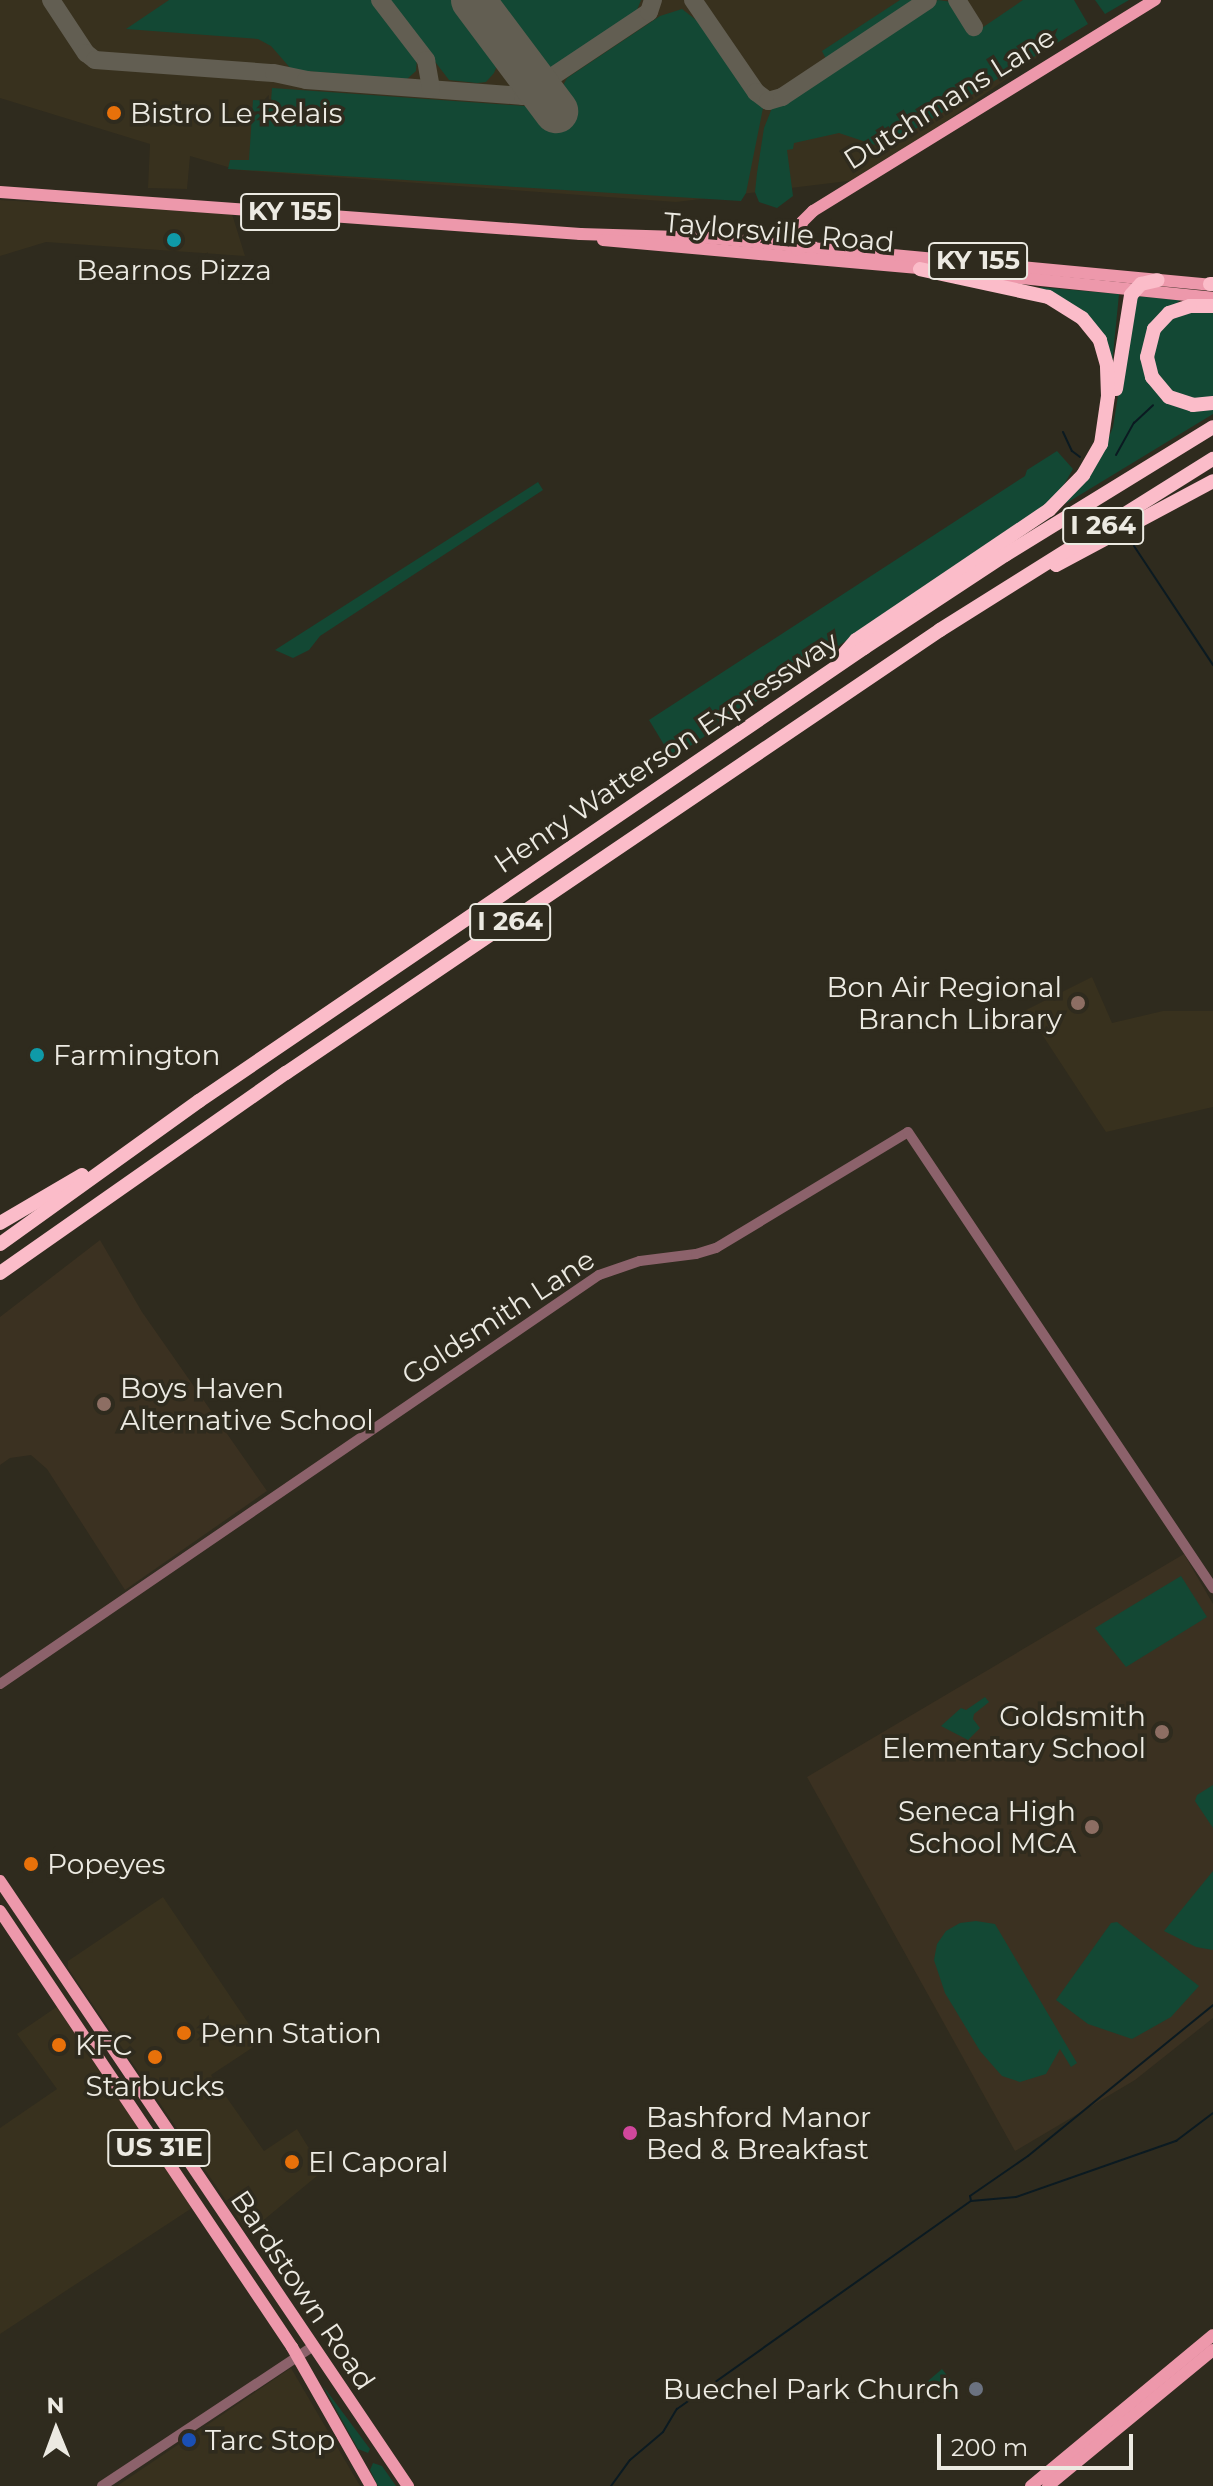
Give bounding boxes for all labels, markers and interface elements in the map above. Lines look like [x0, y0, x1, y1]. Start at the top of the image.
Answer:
street label: Dutchmans Lane [837, 20, 1061, 176]
place label: Bistro Le Relais [130, 96, 342, 130]
marker: Bistro Le Relais [105, 104, 123, 122]
road number: KY 155 [240, 190, 340, 234]
street label: Taylorsville Road [662, 205, 896, 259]
marker: Bearnos Pizza [165, 231, 183, 249]
road number: KY 155 [928, 239, 1028, 283]
place label: Bearnos Pizza [76, 253, 272, 287]
road number: I 264 [1061, 504, 1145, 548]
street label: Henry Watterson Expressway [488, 624, 844, 880]
road number: I 264 [468, 900, 552, 944]
place label: Bon Air Regional Branch Library [826, 970, 1062, 1036]
marker: Bon Air Regional Branch Library [1069, 994, 1087, 1012]
place label: Farmington [53, 1038, 220, 1072]
marker: Farmington [28, 1046, 46, 1064]
street label: Goldsmith Lane [395, 1242, 601, 1392]
place label: Boys Haven Alternative School [120, 1371, 374, 1437]
marker: Boys Haven Alternative School [95, 1395, 113, 1413]
place label: Goldsmith Elementary School [882, 1699, 1146, 1765]
marker: Goldsmith Elementary School [1153, 1723, 1171, 1741]
place label: Seneca High School MCA [898, 1794, 1076, 1860]
marker: Seneca High School MCA [1083, 1818, 1101, 1836]
place label: Popeyes [47, 1847, 165, 1881]
marker: Popeyes [22, 1855, 40, 1873]
place label: Penn Station [200, 2016, 382, 2050]
marker: Penn Station [175, 2024, 193, 2042]
place label: KFC [75, 2028, 132, 2062]
marker: KFC [50, 2036, 68, 2054]
marker: Starbucks [146, 2048, 164, 2066]
place label: Starbucks [86, 2069, 224, 2103]
place label: Bashford Manor Bed & Breakfast [646, 2100, 871, 2166]
marker: Bashford Manor Bed & Breakfast [621, 2124, 639, 2142]
road number: US 31E [107, 2126, 211, 2170]
place label: El Caporal [308, 2145, 448, 2179]
marker: El Caporal [283, 2153, 301, 2171]
street label: Bardstown Road [224, 2184, 382, 2396]
place label: Buechel Park Church [663, 2372, 960, 2406]
marker: Buechel Park Church [967, 2380, 985, 2398]
north arrow [16, 2390, 96, 2470]
text: N [46, 2392, 65, 2419]
scale bar [941, 2418, 1137, 2468]
place label: Tarc Stop [205, 2423, 335, 2457]
marker: Tarc Stop [180, 2431, 198, 2449]
text: 200 m [951, 2433, 1028, 2462]

